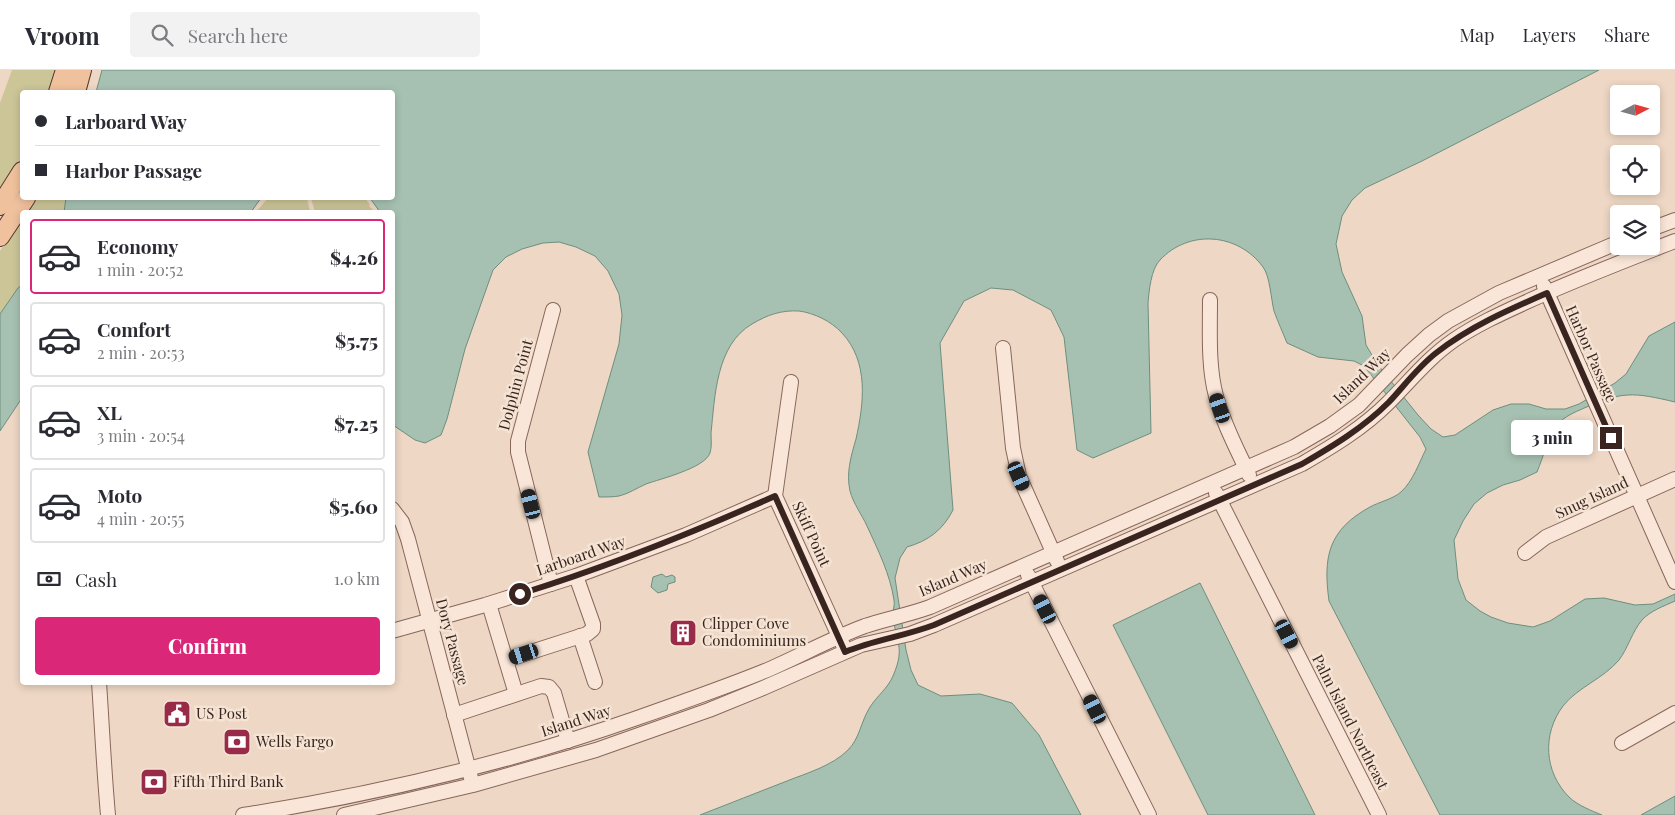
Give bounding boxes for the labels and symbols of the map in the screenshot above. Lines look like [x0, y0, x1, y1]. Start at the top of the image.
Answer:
north arrow [1610, 85, 1660, 135]
street label: Harbor Passage [1562, 302, 1622, 405]
street label: Dolphin Point [493, 336, 537, 432]
street label: Island Way [1328, 343, 1395, 408]
car [1208, 391, 1231, 425]
callout: 3 min [1511, 420, 1594, 456]
route end [1600, 427, 1622, 449]
car [1006, 459, 1031, 493]
street label: Snug Island [1552, 471, 1632, 523]
car [520, 488, 541, 520]
street label: Skiff Point [788, 498, 836, 570]
street label: Larboard Way [533, 530, 628, 580]
street label: Island Way [915, 554, 990, 600]
route start [509, 583, 531, 605]
car [1031, 592, 1058, 626]
street label: Dory Passage [432, 596, 474, 687]
place label: Clipper Cove Condominiums [702, 613, 806, 650]
car [1273, 617, 1300, 651]
building icon: Clipper Cove Condominiums [668, 618, 698, 648]
car [507, 642, 540, 666]
street label: Palm Island Northeast [1308, 651, 1394, 793]
car [1081, 692, 1108, 726]
public building icon: US Post [162, 699, 192, 729]
street label: Island Way [538, 699, 614, 741]
place label: US Post [196, 703, 248, 723]
bank icon: Wells Fargo [222, 727, 252, 757]
place label: Wells Fargo [255, 731, 334, 751]
bank icon: Fifth Third Bank [139, 767, 169, 797]
place label: Fifth Third Bank [173, 771, 284, 791]

